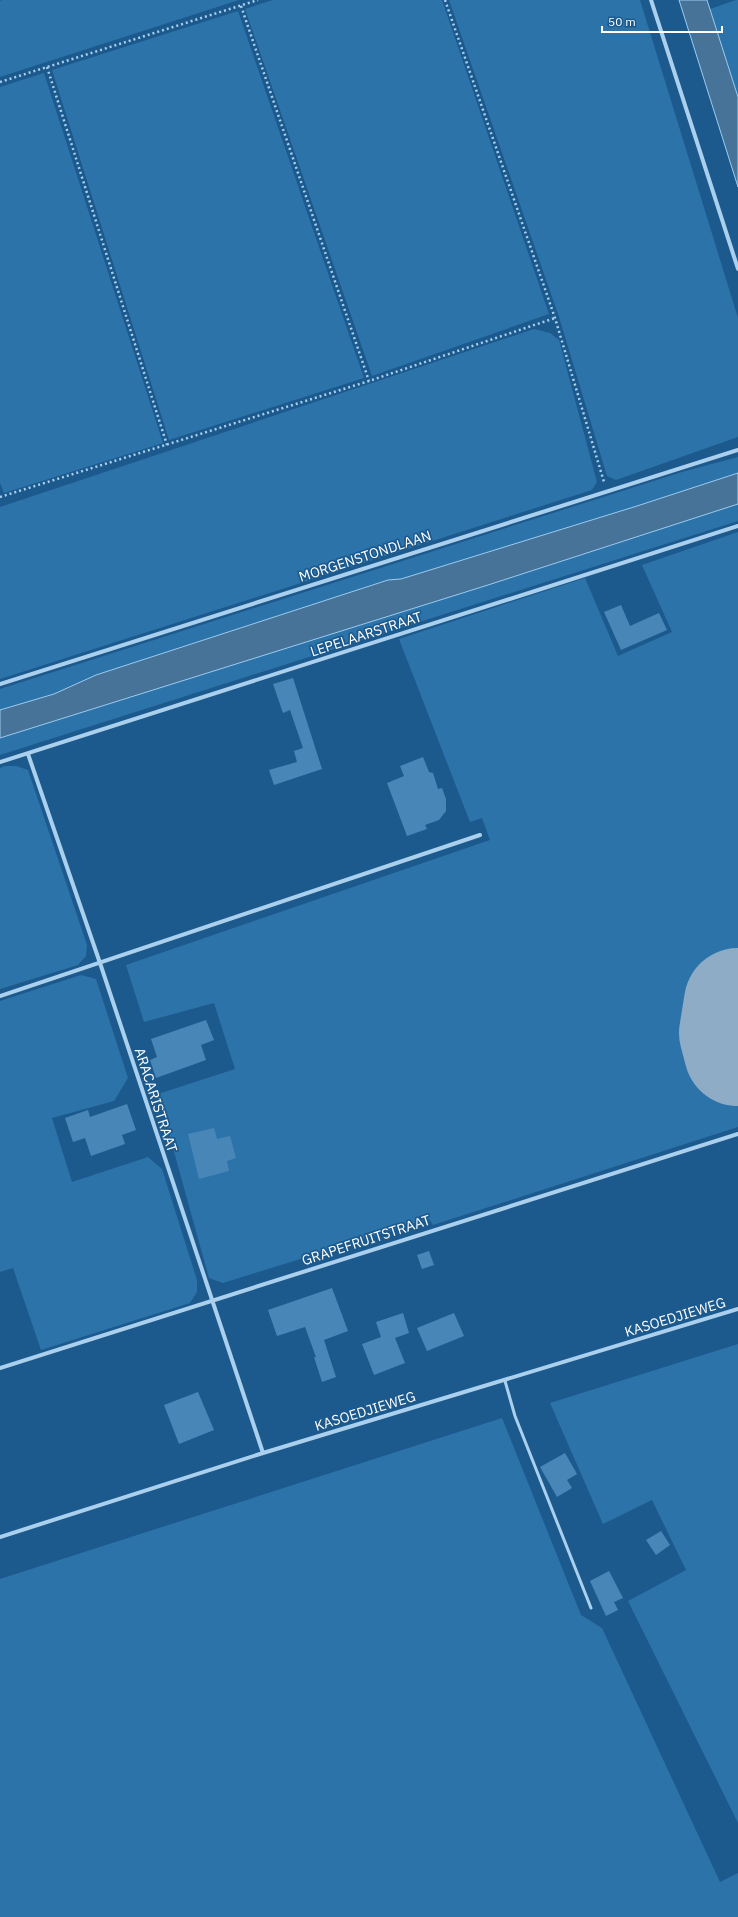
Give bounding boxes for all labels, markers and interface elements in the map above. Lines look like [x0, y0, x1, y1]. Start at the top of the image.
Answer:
scale bar [602, 8, 722, 34]
text: 50 m [608, 14, 636, 29]
street label: MORGENSTONDLAAN [297, 526, 433, 586]
street label: LEPELAARSTRAAT [308, 607, 424, 661]
street label: ARACARISTRAAT [131, 1045, 181, 1155]
street label: GRAPEFRUITSTRAAT [300, 1211, 432, 1269]
street label: KASOEDJIEWEG [622, 1293, 728, 1341]
street label: KASOEDJIEWEG [312, 1387, 418, 1435]

